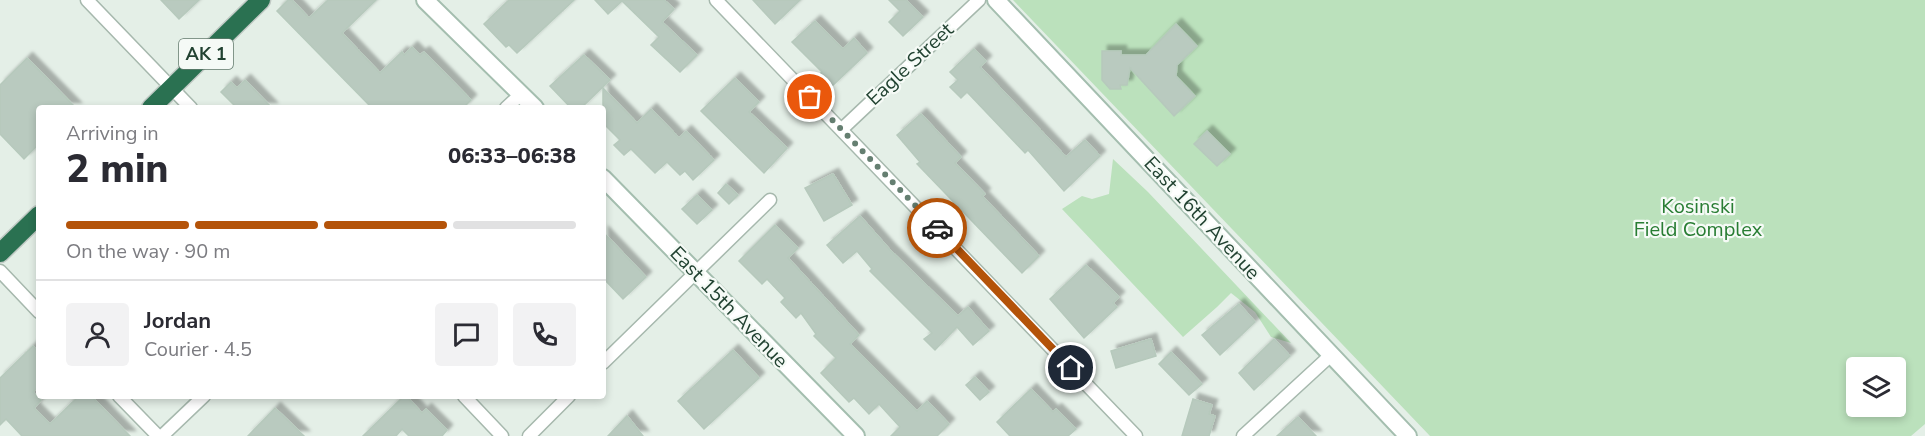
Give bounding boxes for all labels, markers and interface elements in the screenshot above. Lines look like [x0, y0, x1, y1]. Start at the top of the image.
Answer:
street label: Eagle Street [861, 16, 960, 111]
road number: AK 1 [179, 39, 233, 69]
pin [784, 71, 835, 122]
icon: bag [793, 80, 826, 113]
text: Arriving in [66, 120, 159, 147]
text: 06:33–06:38 [448, 141, 576, 171]
text: 2 min [66, 143, 169, 196]
street label: East 16th Avenue [1138, 151, 1266, 285]
park label: Kosinski Field Complex [1634, 193, 1763, 243]
courier [907, 198, 967, 258]
icon: car [921, 212, 954, 245]
text: On the way · 90 m [66, 238, 230, 265]
street label: East 15th Avenue [664, 240, 794, 374]
button: person [66, 303, 129, 366]
button: chat [435, 303, 498, 366]
button: phone [513, 303, 576, 366]
text: Jordan [144, 306, 211, 336]
text: Courier · 4.5 [144, 336, 252, 363]
pin [1045, 342, 1096, 393]
icon: home [1054, 351, 1087, 384]
map controls [1846, 357, 1906, 417]
button: layers [1846, 357, 1906, 417]

